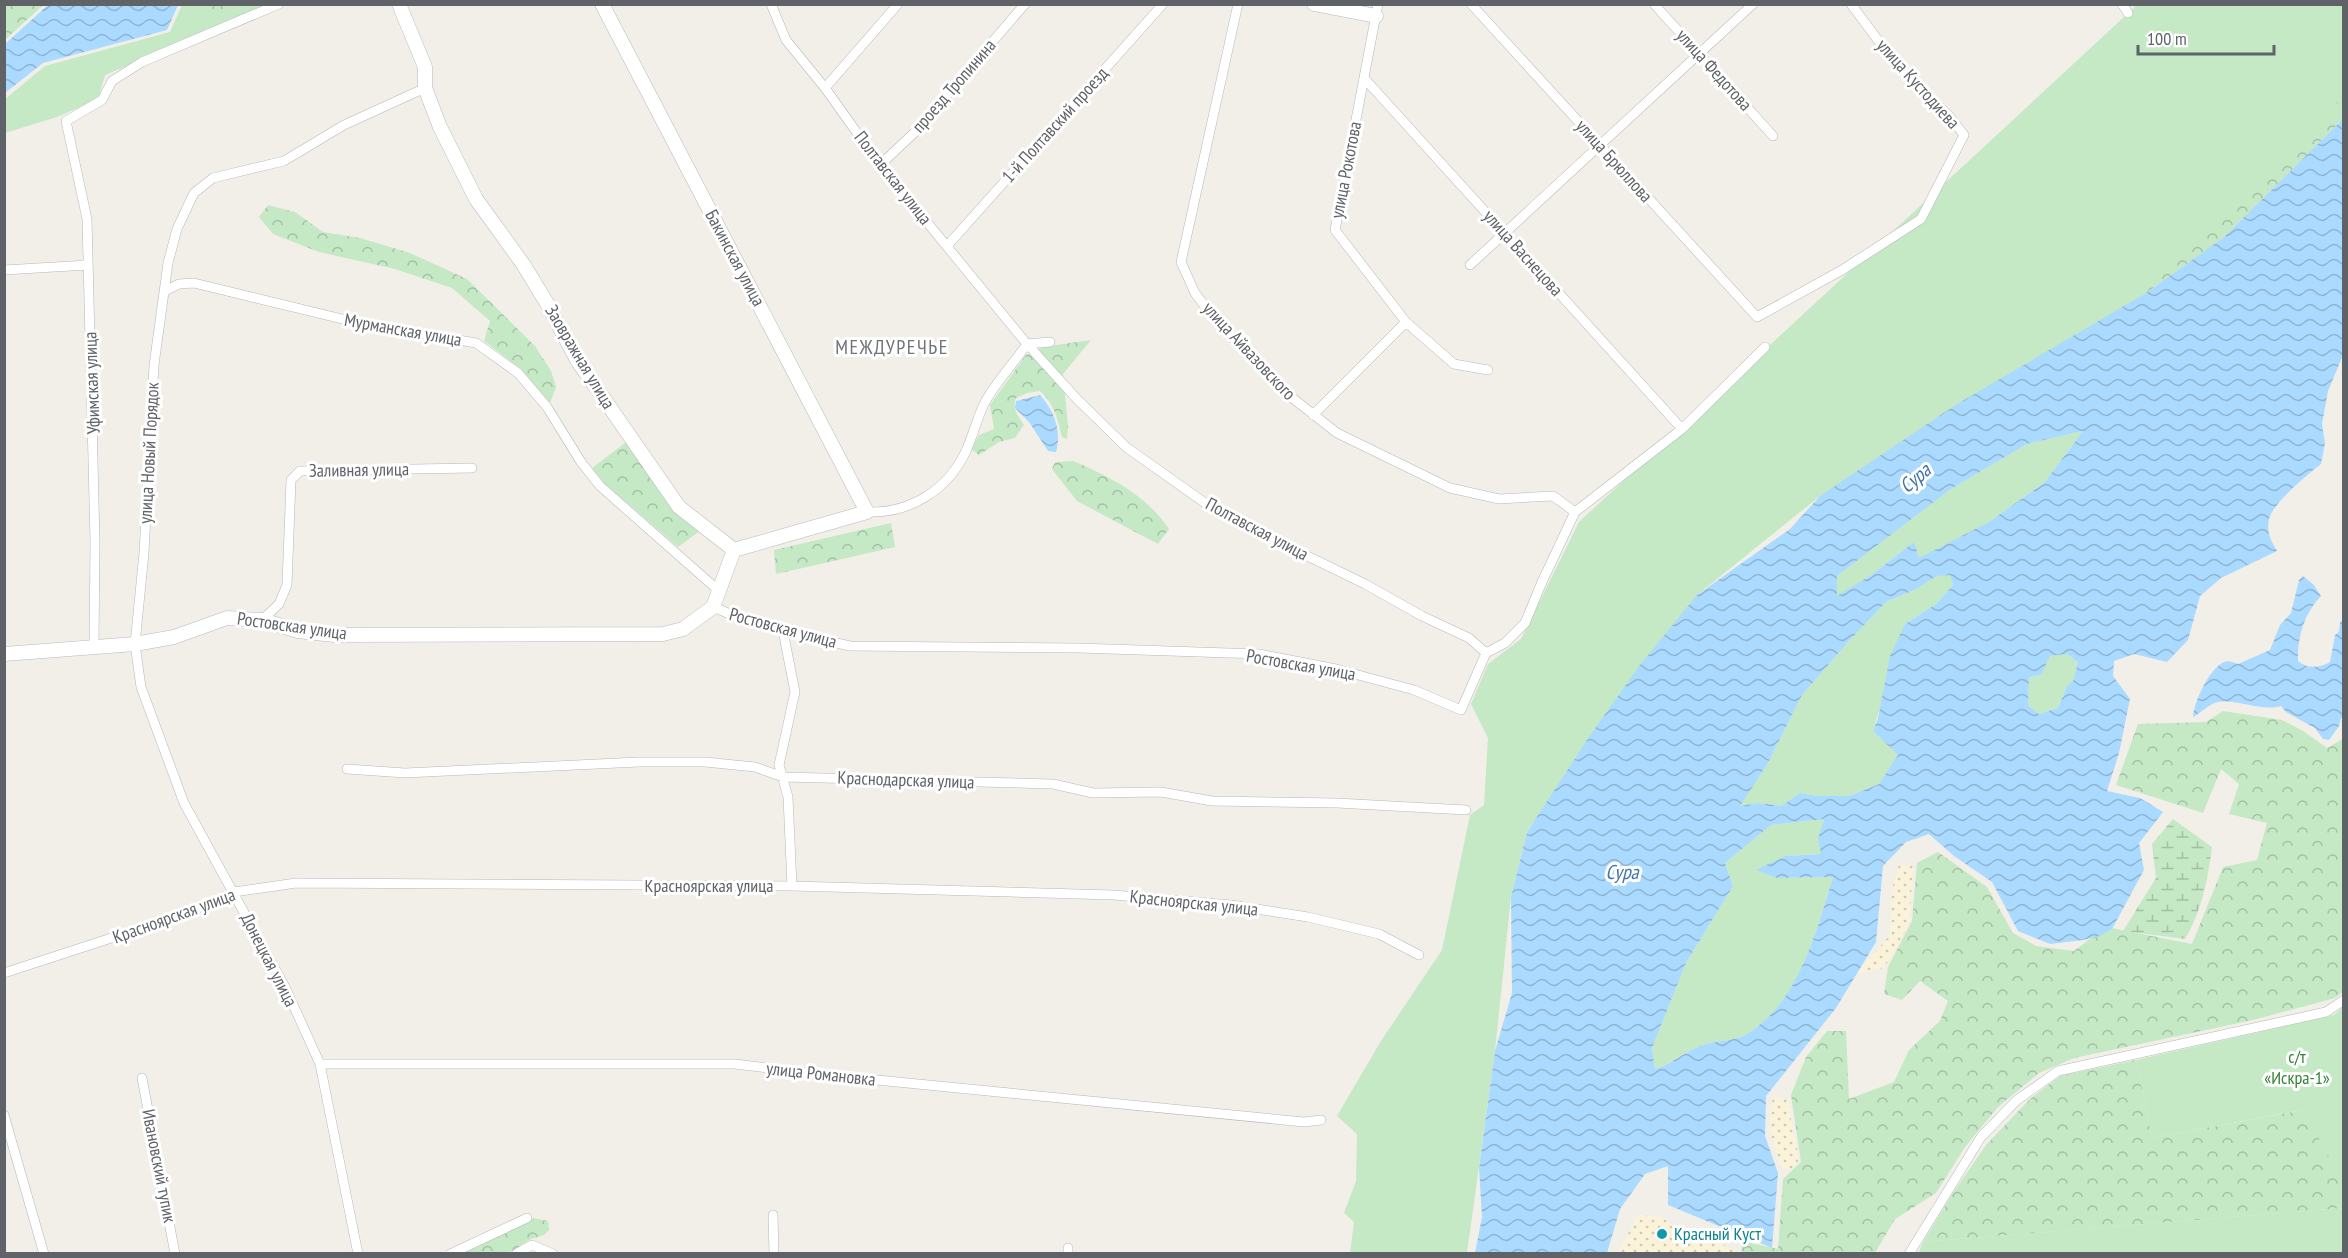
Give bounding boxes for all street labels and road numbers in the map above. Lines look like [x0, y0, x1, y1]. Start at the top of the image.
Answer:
street label: улица Федотова [1672, 24, 1757, 115]
street label: проезд Тропинина [907, 34, 1001, 137]
street label: улица Кустодиева [1872, 34, 1965, 134]
street label: 1-й Полтавский проезд [997, 62, 1113, 187]
street label: улица Брюллова [1571, 114, 1658, 207]
street label: улица Рокотова [1325, 119, 1366, 220]
street label: Полтавская улица [850, 126, 937, 229]
street label: улица Васнецова [1479, 205, 1568, 301]
street label: Бакинская улица [700, 206, 770, 310]
street label: улица Айвазовского [1198, 297, 1301, 405]
street label: Заовражная улица [540, 301, 621, 413]
street label: Мурманская улица [343, 308, 464, 351]
street label: Уфимская улица [78, 331, 105, 435]
street label: улица Новый Порядок [133, 382, 164, 524]
street label: Заливная улица [309, 457, 409, 482]
street label: Полтавская улица [1202, 492, 1313, 565]
street label: Ростовская улица [727, 602, 839, 653]
street label: Ростовская улица [236, 606, 348, 645]
street label: Ростовская улица [1245, 644, 1357, 685]
street label: Краснодарская улица [837, 766, 975, 793]
street label: Красноярская улица [645, 874, 773, 897]
street label: Красноярская улица [109, 883, 238, 948]
street label: Красноярская улица [1129, 884, 1259, 921]
street label: Донецкая улица [236, 909, 303, 1011]
street label: улица Романовка [765, 1056, 877, 1091]
street label: Ивановский тупик [137, 1107, 182, 1225]

